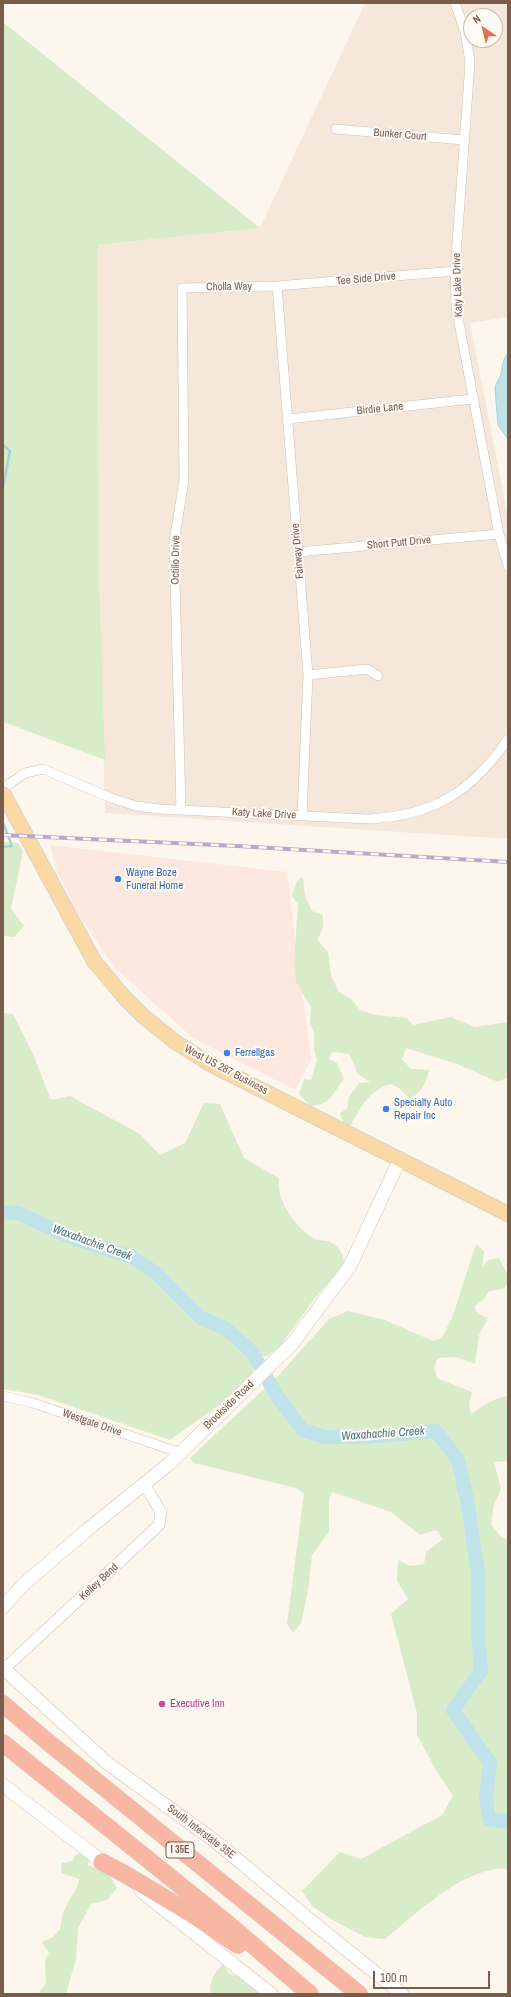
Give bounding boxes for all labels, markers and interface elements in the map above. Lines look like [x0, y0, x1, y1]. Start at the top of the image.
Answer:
north arrow [463, 8, 503, 48]
text: N [470, 11, 483, 27]
street label: Bunker Court [373, 126, 427, 144]
street label: Katy Lake Drive [450, 253, 466, 317]
street label: Tee Side Drive [336, 270, 396, 288]
street label: Cholla Way [206, 280, 252, 294]
street label: Birdie Lane [356, 400, 404, 418]
street label: Fairway Drive [289, 523, 307, 579]
street label: Short Putt Drive [366, 534, 432, 552]
street label: Octillo Drive [169, 535, 183, 585]
street label: Katy Lake Drive [232, 806, 296, 822]
place label: Wayne Boze Funeral Home [126, 866, 183, 892]
marker: Wayne Boze Funeral Home [113, 874, 123, 884]
street label: West US 287 Business [182, 1042, 270, 1098]
place label: Ferrellgas [235, 1046, 275, 1060]
marker: Ferrellgas [222, 1048, 232, 1058]
place label: Specialty Auto Repair Inc [394, 1096, 452, 1122]
marker: Specialty Auto Repair Inc [381, 1104, 391, 1114]
water label: Waxahachie Creek [50, 1222, 134, 1264]
street label: Brookside Road [201, 1378, 257, 1432]
street label: Westgate Drive [61, 1407, 123, 1439]
water label: Waxahachie Creek [341, 1424, 425, 1444]
street label: Kelley Bend [77, 1561, 121, 1603]
place label: Executive Inn [170, 1697, 225, 1711]
marker: Executive Inn [157, 1699, 167, 1709]
street label: South Interstate 35E [164, 1802, 238, 1862]
road number: I 35E [166, 1842, 194, 1858]
scale bar [375, 1963, 492, 1989]
text: 100 m [380, 1970, 407, 1986]

